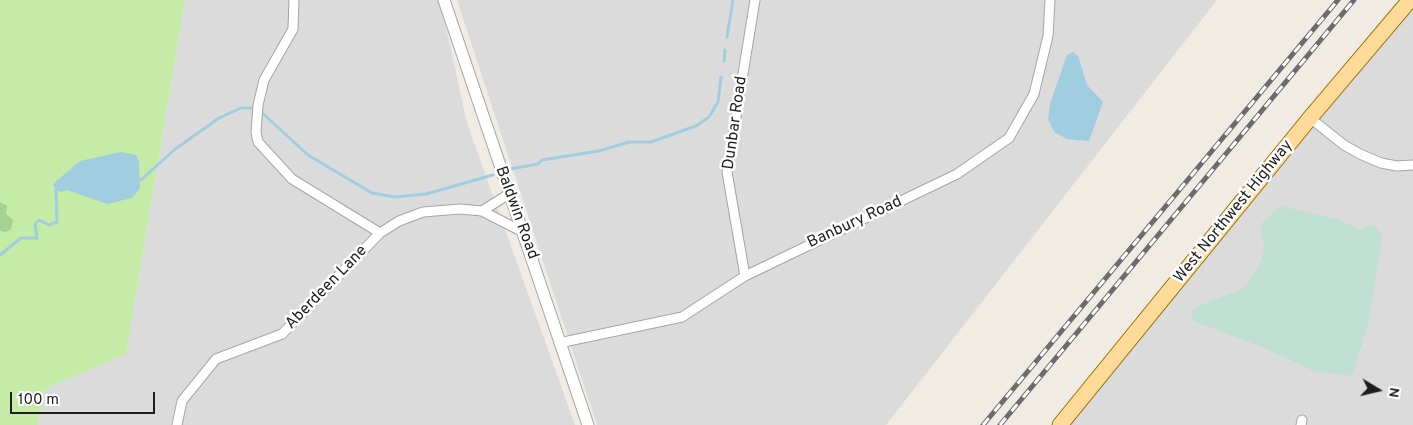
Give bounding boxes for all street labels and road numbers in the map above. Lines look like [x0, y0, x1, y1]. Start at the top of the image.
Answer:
street label: Dunbar Road [720, 75, 752, 171]
street label: West Northwest Highway [1170, 137, 1298, 287]
street label: Baldwin Road [490, 164, 542, 262]
street label: Banbury Road [805, 193, 905, 253]
street label: Aberdeen Lane [282, 242, 372, 334]

